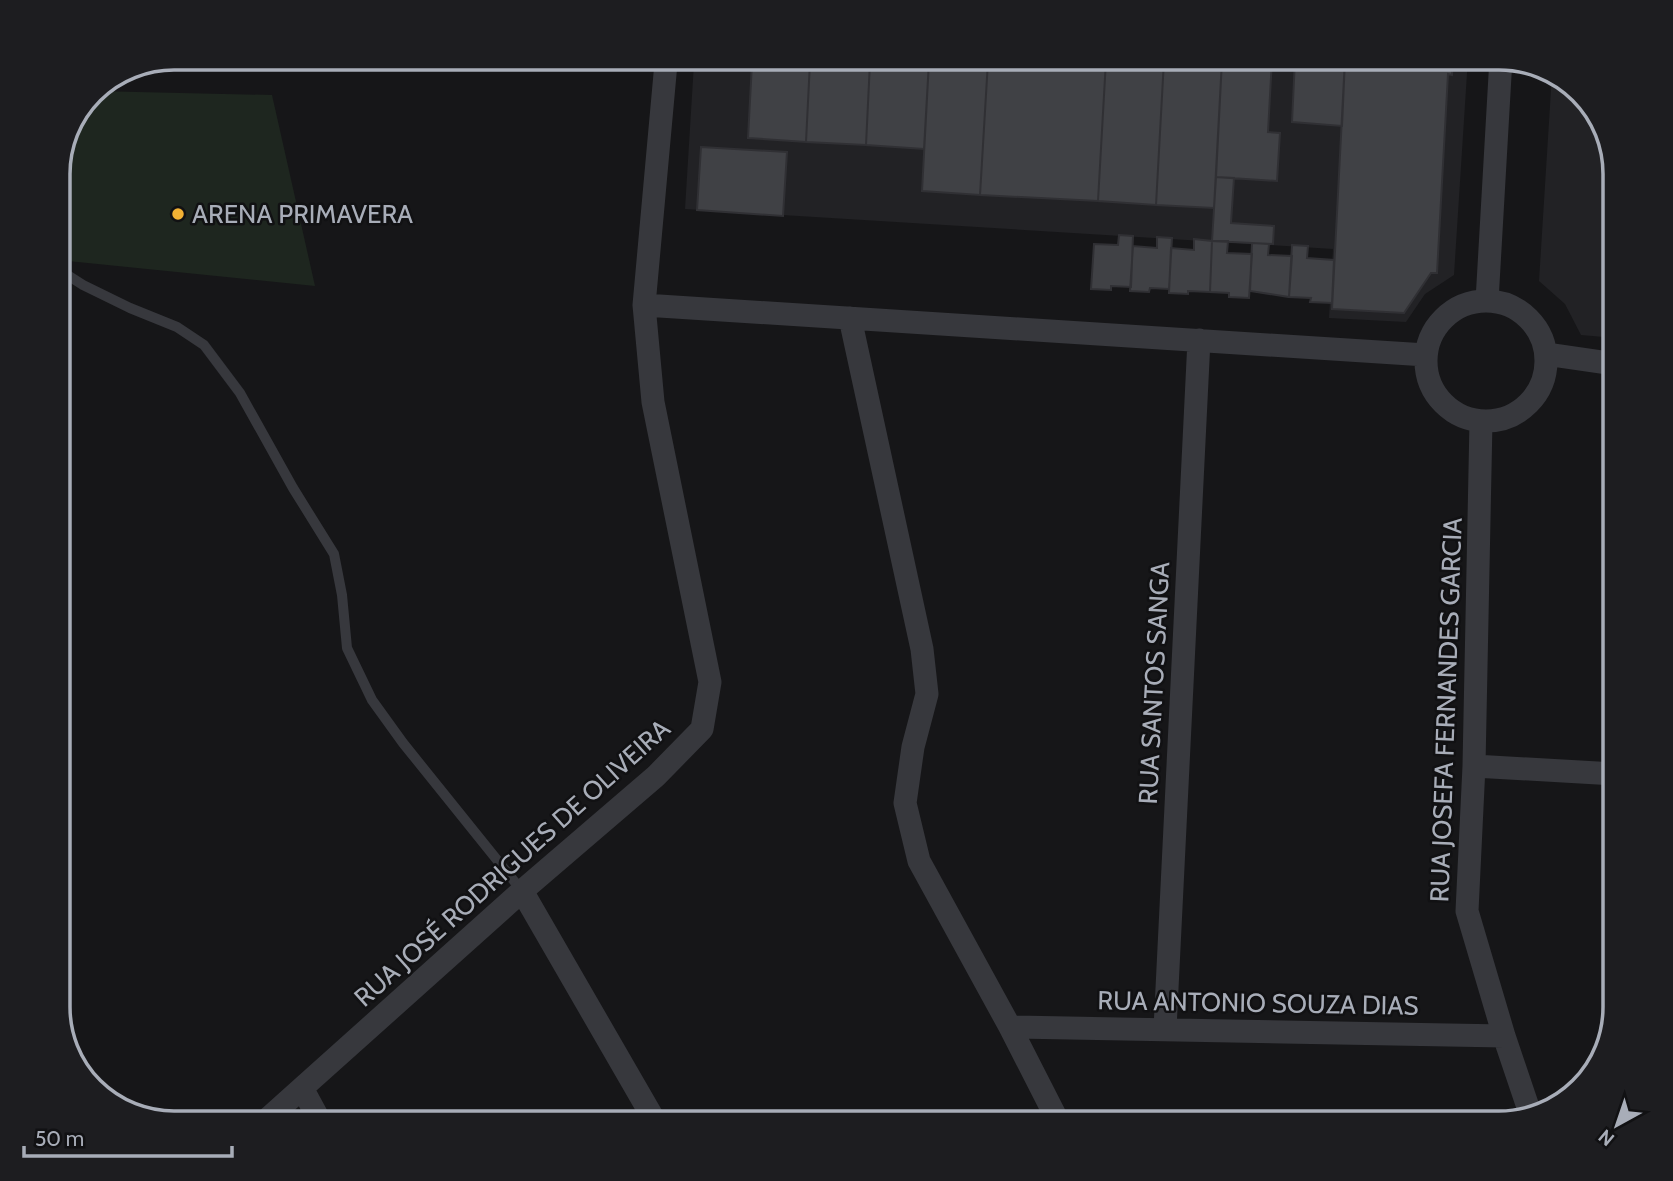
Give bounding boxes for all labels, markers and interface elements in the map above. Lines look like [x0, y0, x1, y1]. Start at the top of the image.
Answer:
place label: ARENA PRIMAVERA [192, 198, 413, 230]
marker: ARENA PRIMAVERA [170, 206, 186, 222]
street label: RUA JOSEFA FERNANDES GARCIA [1423, 517, 1469, 903]
street label: RUA SANTOS SANGA [1132, 561, 1176, 805]
street label: RUA JOSÉ RODRIGUES DE OLIVEIRA [347, 713, 677, 1013]
street label: RUA ANTONIO SOUZA DIAS [1097, 984, 1419, 1022]
north arrow [1582, 1090, 1652, 1160]
scale bar [24, 1114, 233, 1158]
text: N [1594, 1125, 1619, 1151]
text: 50 m [35, 1126, 84, 1151]

